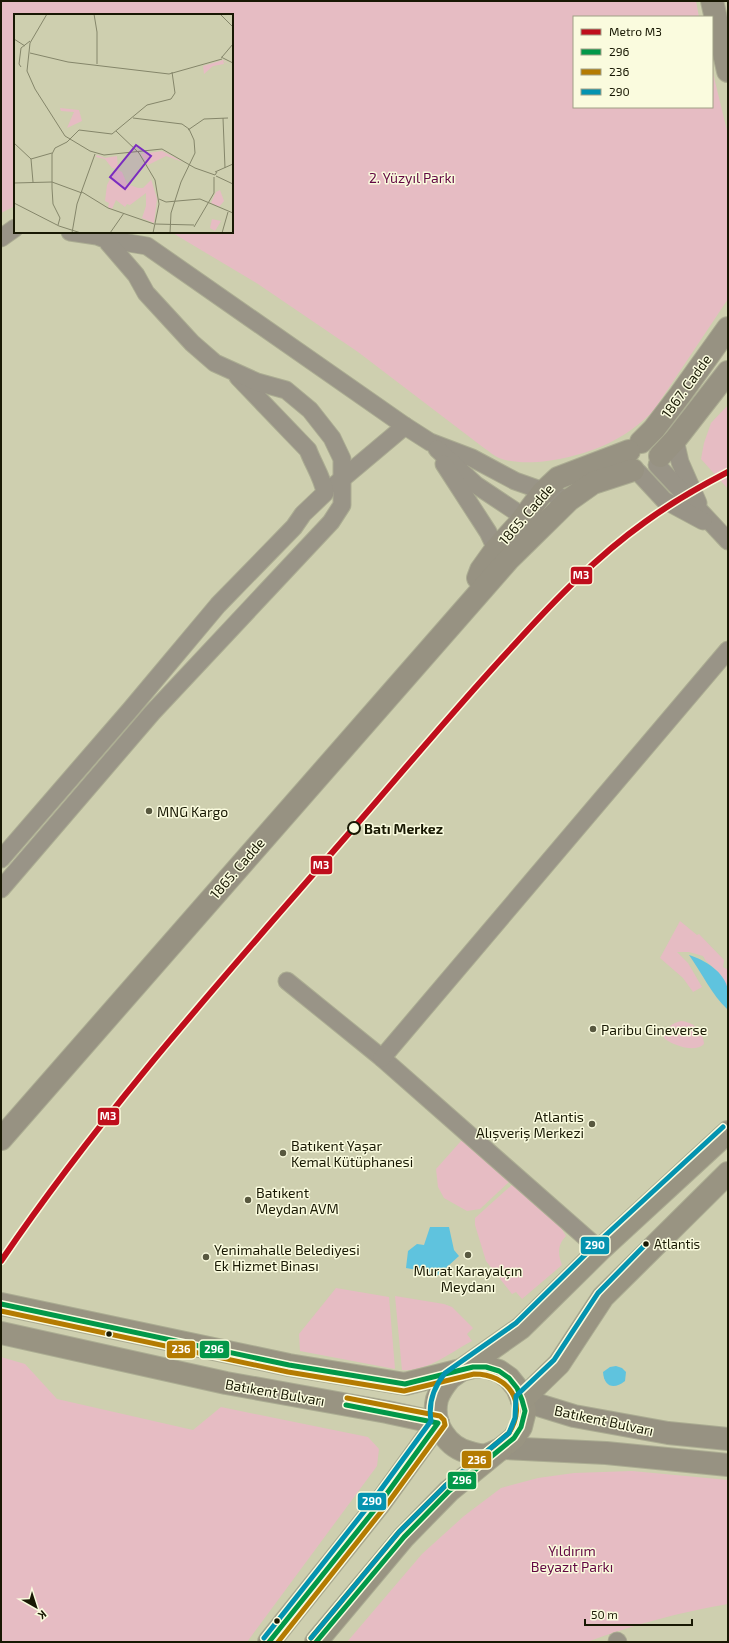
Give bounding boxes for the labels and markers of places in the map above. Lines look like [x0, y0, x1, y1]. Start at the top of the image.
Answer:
place label: MNG Kargo [157, 803, 228, 820]
marker: MNG Kargo [144, 806, 154, 816]
place label: Batı Merkez [364, 820, 443, 837]
marker: Batı Merkez [347, 821, 361, 835]
place label: Paribu Cineverse [601, 1021, 707, 1038]
marker: Paribu Cineverse [588, 1024, 598, 1034]
place label: Atlantis Alışveriş Merkezi [476, 1108, 584, 1142]
marker: Atlantis Alışveriş Merkezi [587, 1119, 597, 1129]
place label: Batıkent Yaşar Kemal Kütüphanesi [291, 1137, 413, 1170]
marker: Batıkent Yaşar Kemal Kütüphanesi [278, 1148, 288, 1158]
place label: Batıkent Meydan AVM [256, 1184, 339, 1217]
marker: Batıkent Meydan AVM [243, 1195, 253, 1205]
place label: Atlantis [654, 1236, 700, 1252]
marker: Atlantis [641, 1239, 651, 1249]
place label: Yenimahalle Belediyesi Ek Hizmet Binası [214, 1241, 360, 1274]
marker: Murat Karayalçın Meydanı [463, 1250, 473, 1260]
marker: Yenimahalle Belediyesi Ek Hizmet Binası [201, 1252, 211, 1262]
place label: Murat Karayalçın Meydanı [414, 1262, 522, 1295]
unlabelled marker [104, 1329, 114, 1339]
unlabelled marker [272, 1616, 282, 1626]

